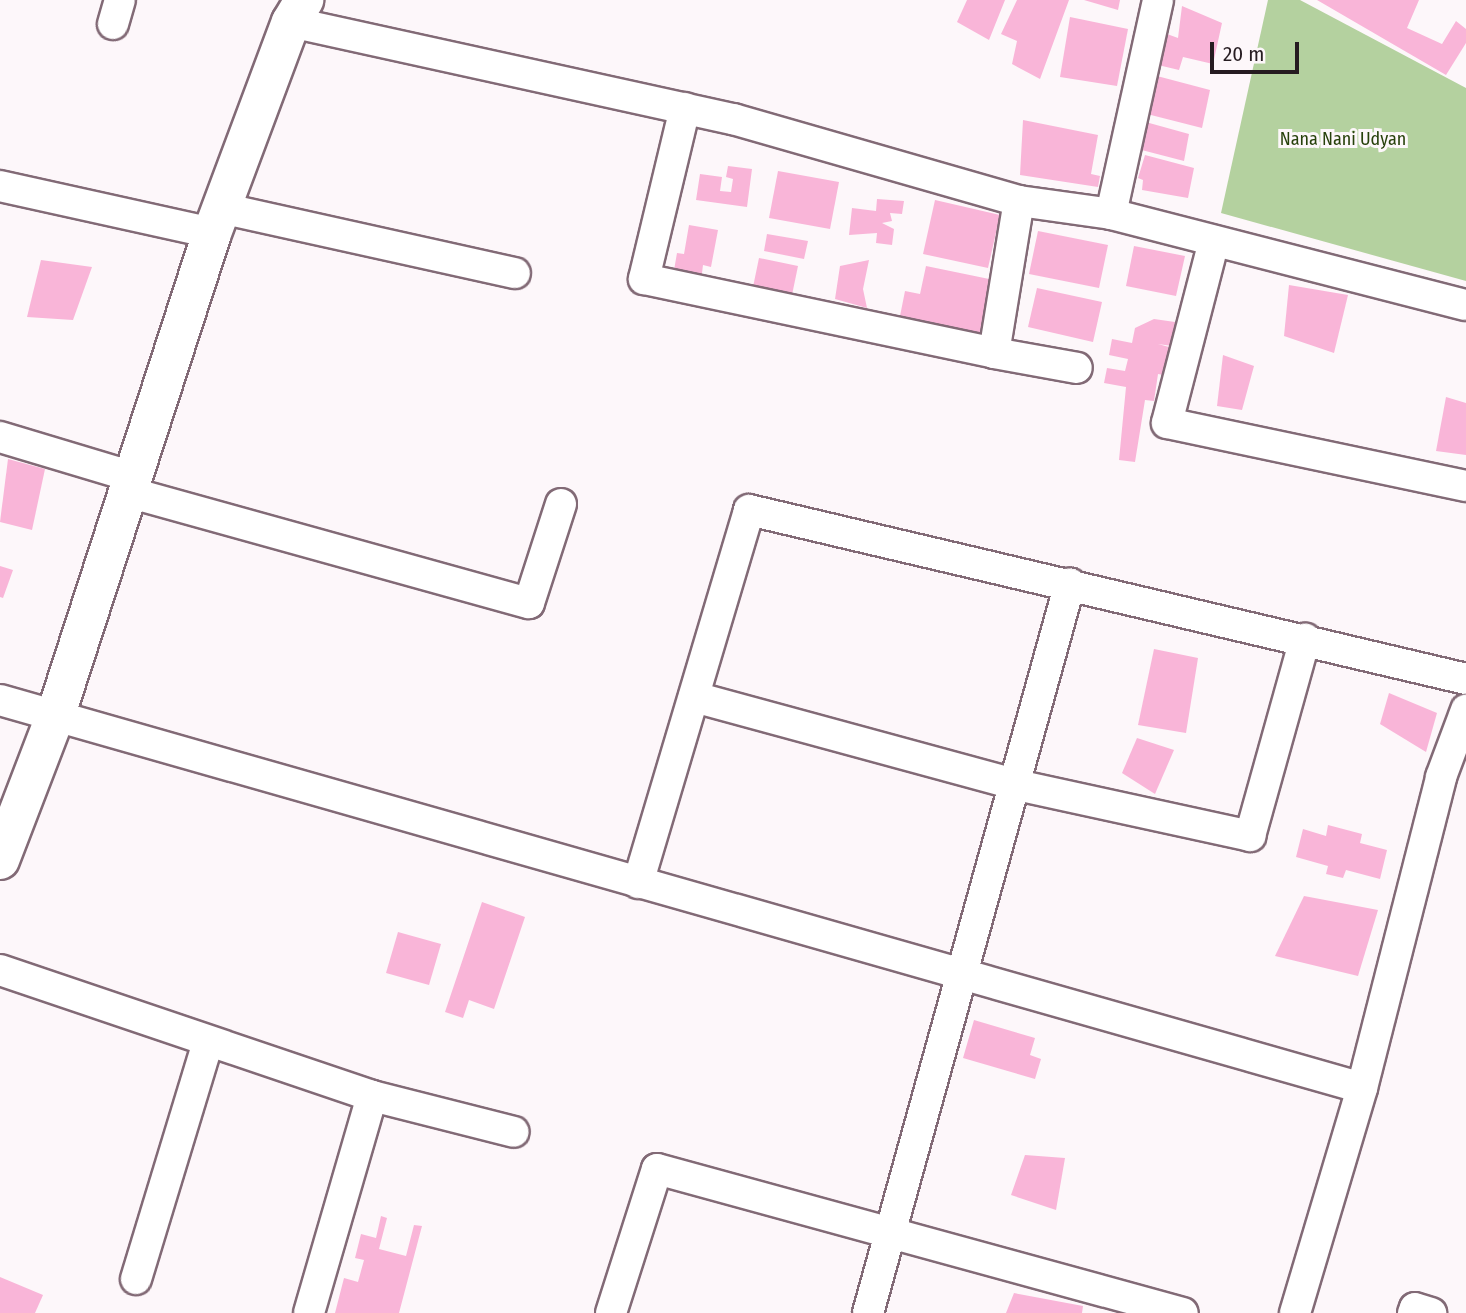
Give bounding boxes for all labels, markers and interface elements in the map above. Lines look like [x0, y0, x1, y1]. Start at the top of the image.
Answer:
scale bar [1214, 28, 1303, 72]
text: 20 m [1223, 41, 1264, 67]
park label: Nana Nani Udyan [1280, 128, 1406, 150]

